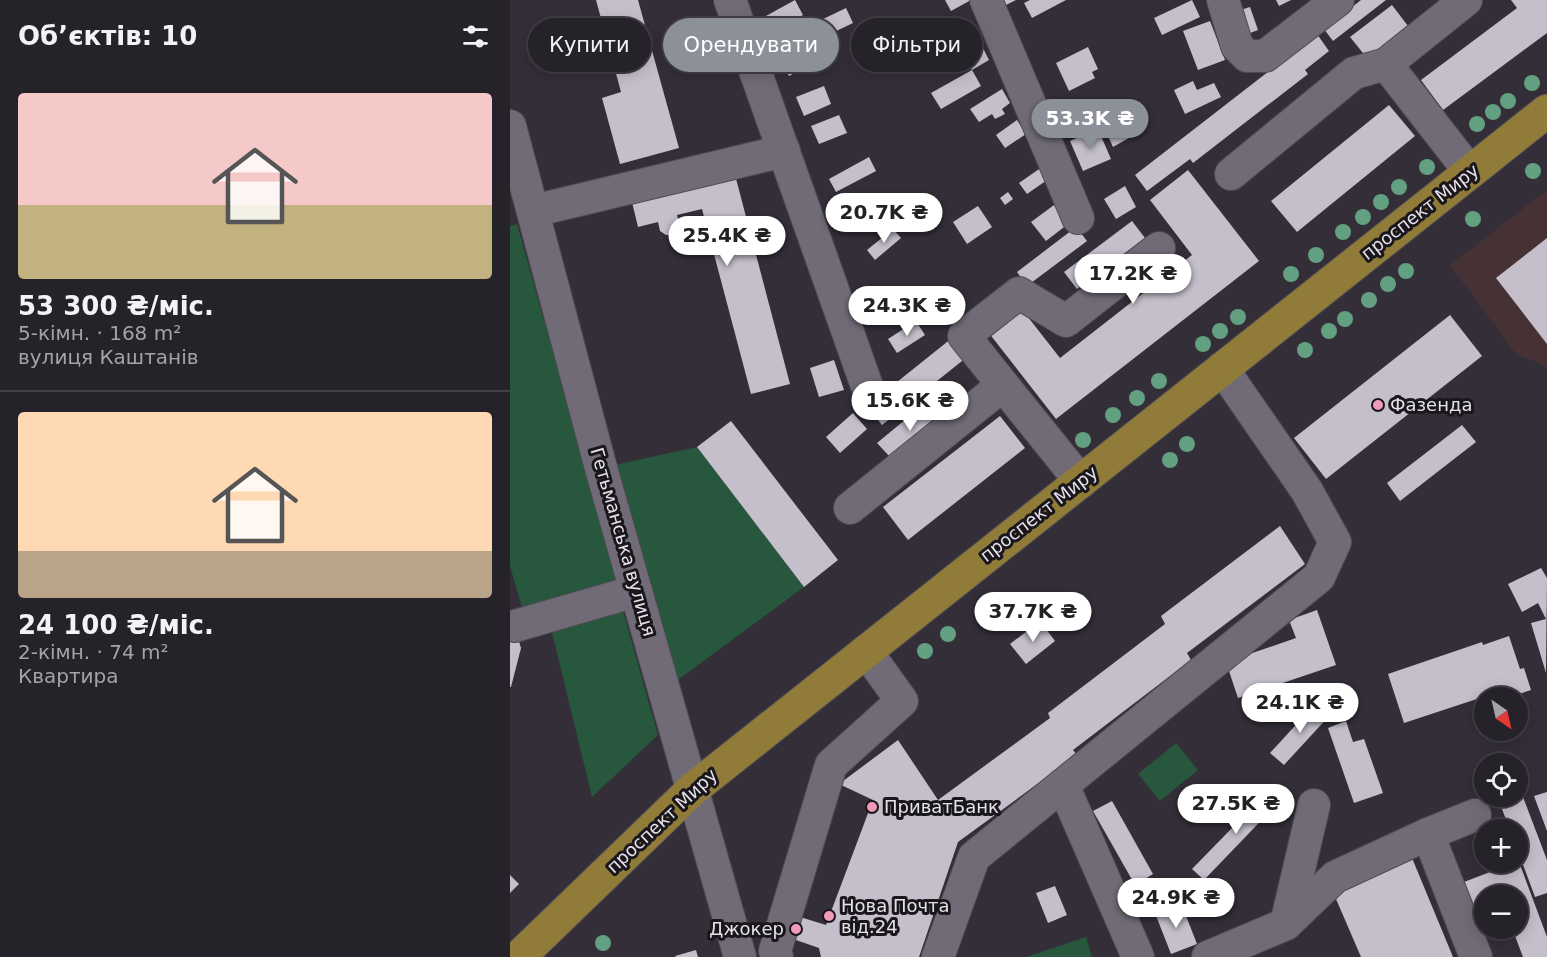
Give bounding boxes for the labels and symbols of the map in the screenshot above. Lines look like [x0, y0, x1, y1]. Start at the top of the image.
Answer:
pin: 53.3K ₴ [1035, 99, 1145, 150]
street label: проспект Миру [1357, 159, 1483, 264]
pin: 20.7K ₴ [829, 193, 939, 244]
pin: 25.4K ₴ [672, 216, 782, 267]
pin: 17.2K ₴ [1078, 254, 1188, 305]
pin: 24.3K ₴ [852, 286, 962, 337]
pin: 15.6K ₴ [855, 381, 965, 432]
place label: Фазенда [1390, 394, 1472, 415]
marker: Фазенда [1371, 398, 1385, 412]
street label: Гетьманська вулиця [586, 445, 660, 639]
street label: проспект Миру [976, 461, 1102, 566]
pin: 37.7K ₴ [978, 592, 1088, 643]
pin: 24.1K ₴ [1245, 683, 1355, 734]
north arrow [1474, 687, 1528, 741]
street label: проспект Миру [602, 764, 721, 877]
pin: 27.5K ₴ [1181, 784, 1291, 835]
place label: ПриватБанк [884, 796, 999, 817]
marker: ПриватБанк [865, 800, 879, 814]
pin: 24.9K ₴ [1121, 878, 1231, 929]
place label: Нова Почта від.24 [841, 895, 950, 937]
marker: Нова Почта від.24 [822, 909, 836, 923]
place label: Джокер [709, 918, 784, 939]
marker: Джокер [789, 922, 803, 936]

